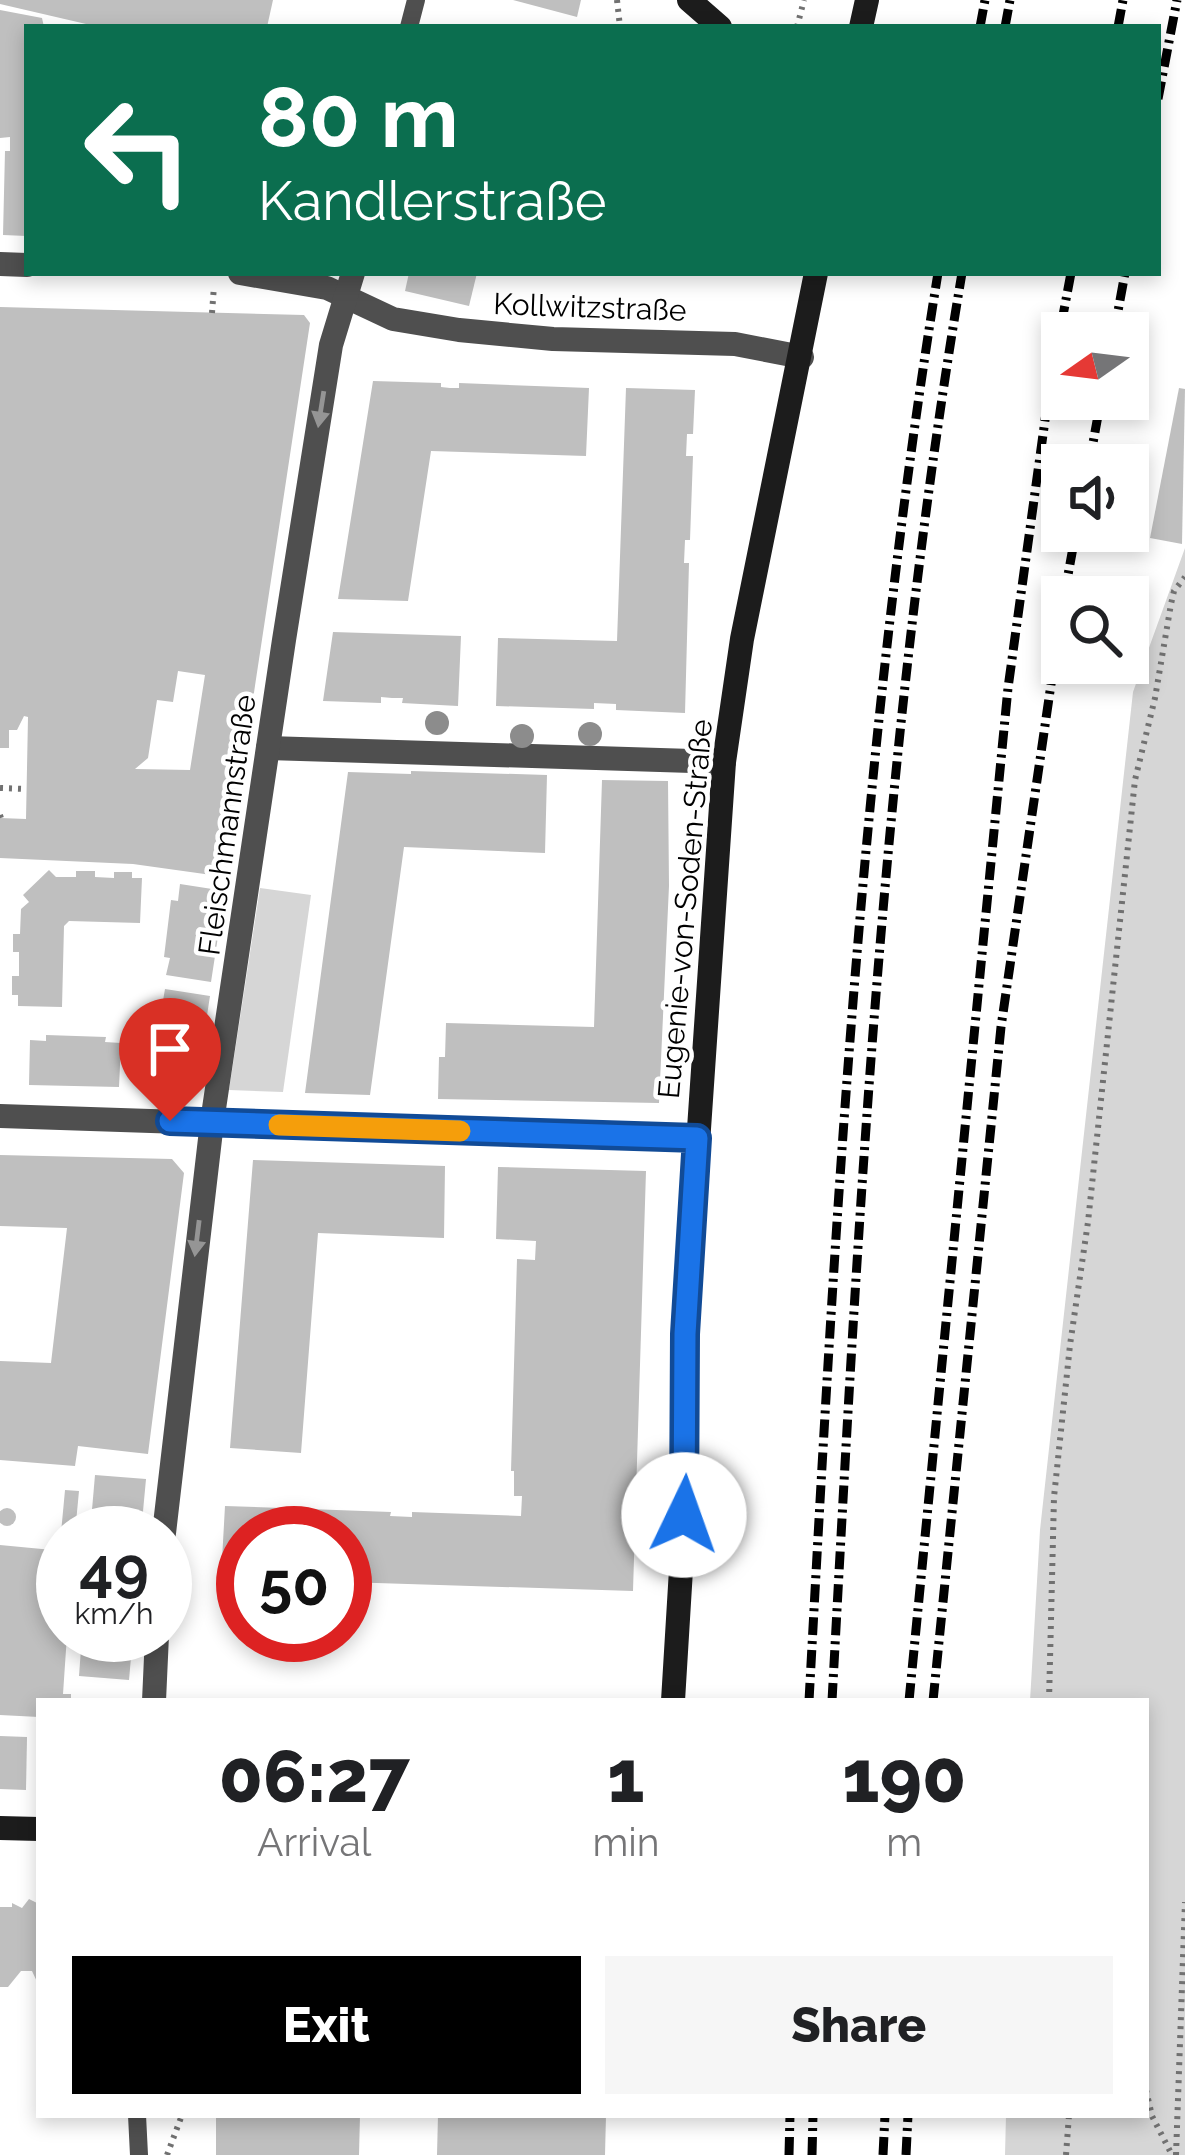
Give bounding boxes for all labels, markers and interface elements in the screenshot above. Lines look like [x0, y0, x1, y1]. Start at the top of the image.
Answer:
text: 80 m [258, 68, 459, 167]
icon: left [60, 72, 216, 228]
text: Kandlerstraße [258, 169, 606, 233]
street label: Kollwitzstraße [493, 286, 687, 328]
north arrow [1041, 312, 1149, 420]
map controls [1041, 312, 1149, 684]
one-way arrow [311, 391, 330, 429]
button: sound [1041, 444, 1149, 552]
button: search [1041, 576, 1149, 684]
street label: Fleischmannstraße [191, 692, 263, 958]
street label: Eugenie-von-Soden-Straße [651, 718, 719, 1100]
pin [119, 998, 221, 1121]
icon: arrive [137, 1016, 203, 1082]
one-way arrow [188, 1220, 207, 1257]
position arrow [621, 1452, 747, 1578]
speed limit sign: 50 [216, 1506, 372, 1662]
text: 49 [79, 1534, 149, 1604]
text: km/h [74, 1596, 154, 1631]
text: 06:27 [219, 1734, 410, 1819]
text: 1 [607, 1734, 645, 1819]
text: 190 [842, 1734, 966, 1819]
text: Arrival [257, 1819, 371, 1865]
text: min [592, 1819, 660, 1865]
text: m [886, 1819, 922, 1865]
button: Exit [72, 1956, 581, 2094]
button: Share [605, 1956, 1113, 2094]

